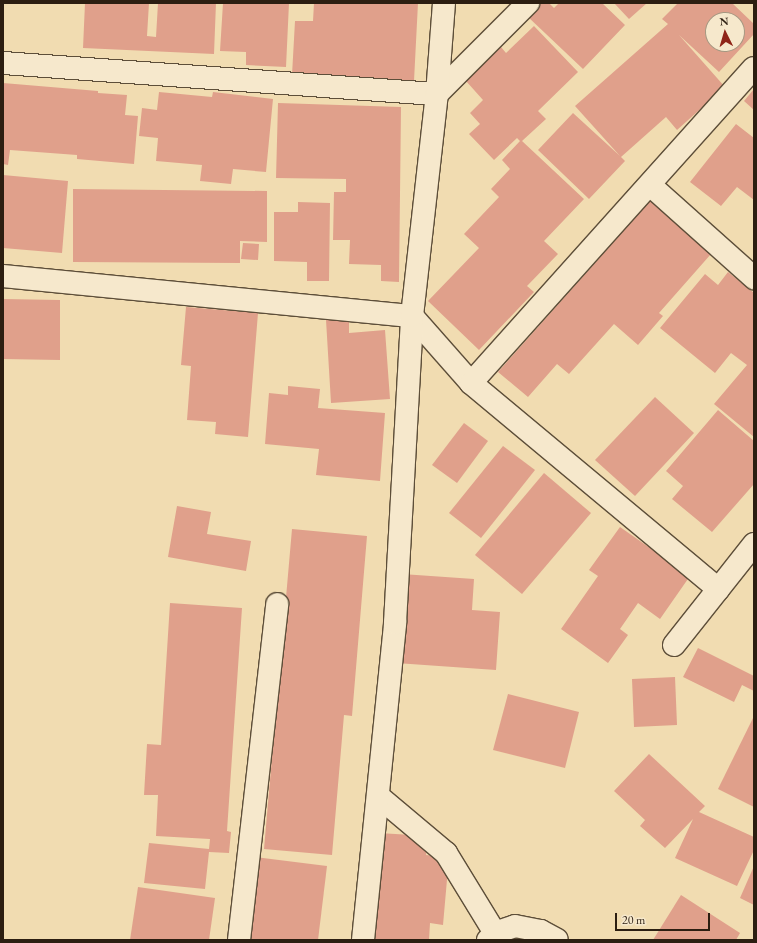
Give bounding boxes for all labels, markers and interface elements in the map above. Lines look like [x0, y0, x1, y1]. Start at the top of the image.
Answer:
north arrow [705, 12, 745, 52]
text: N [719, 14, 729, 28]
scale bar [617, 905, 712, 931]
text: 20 m [622, 912, 645, 928]

